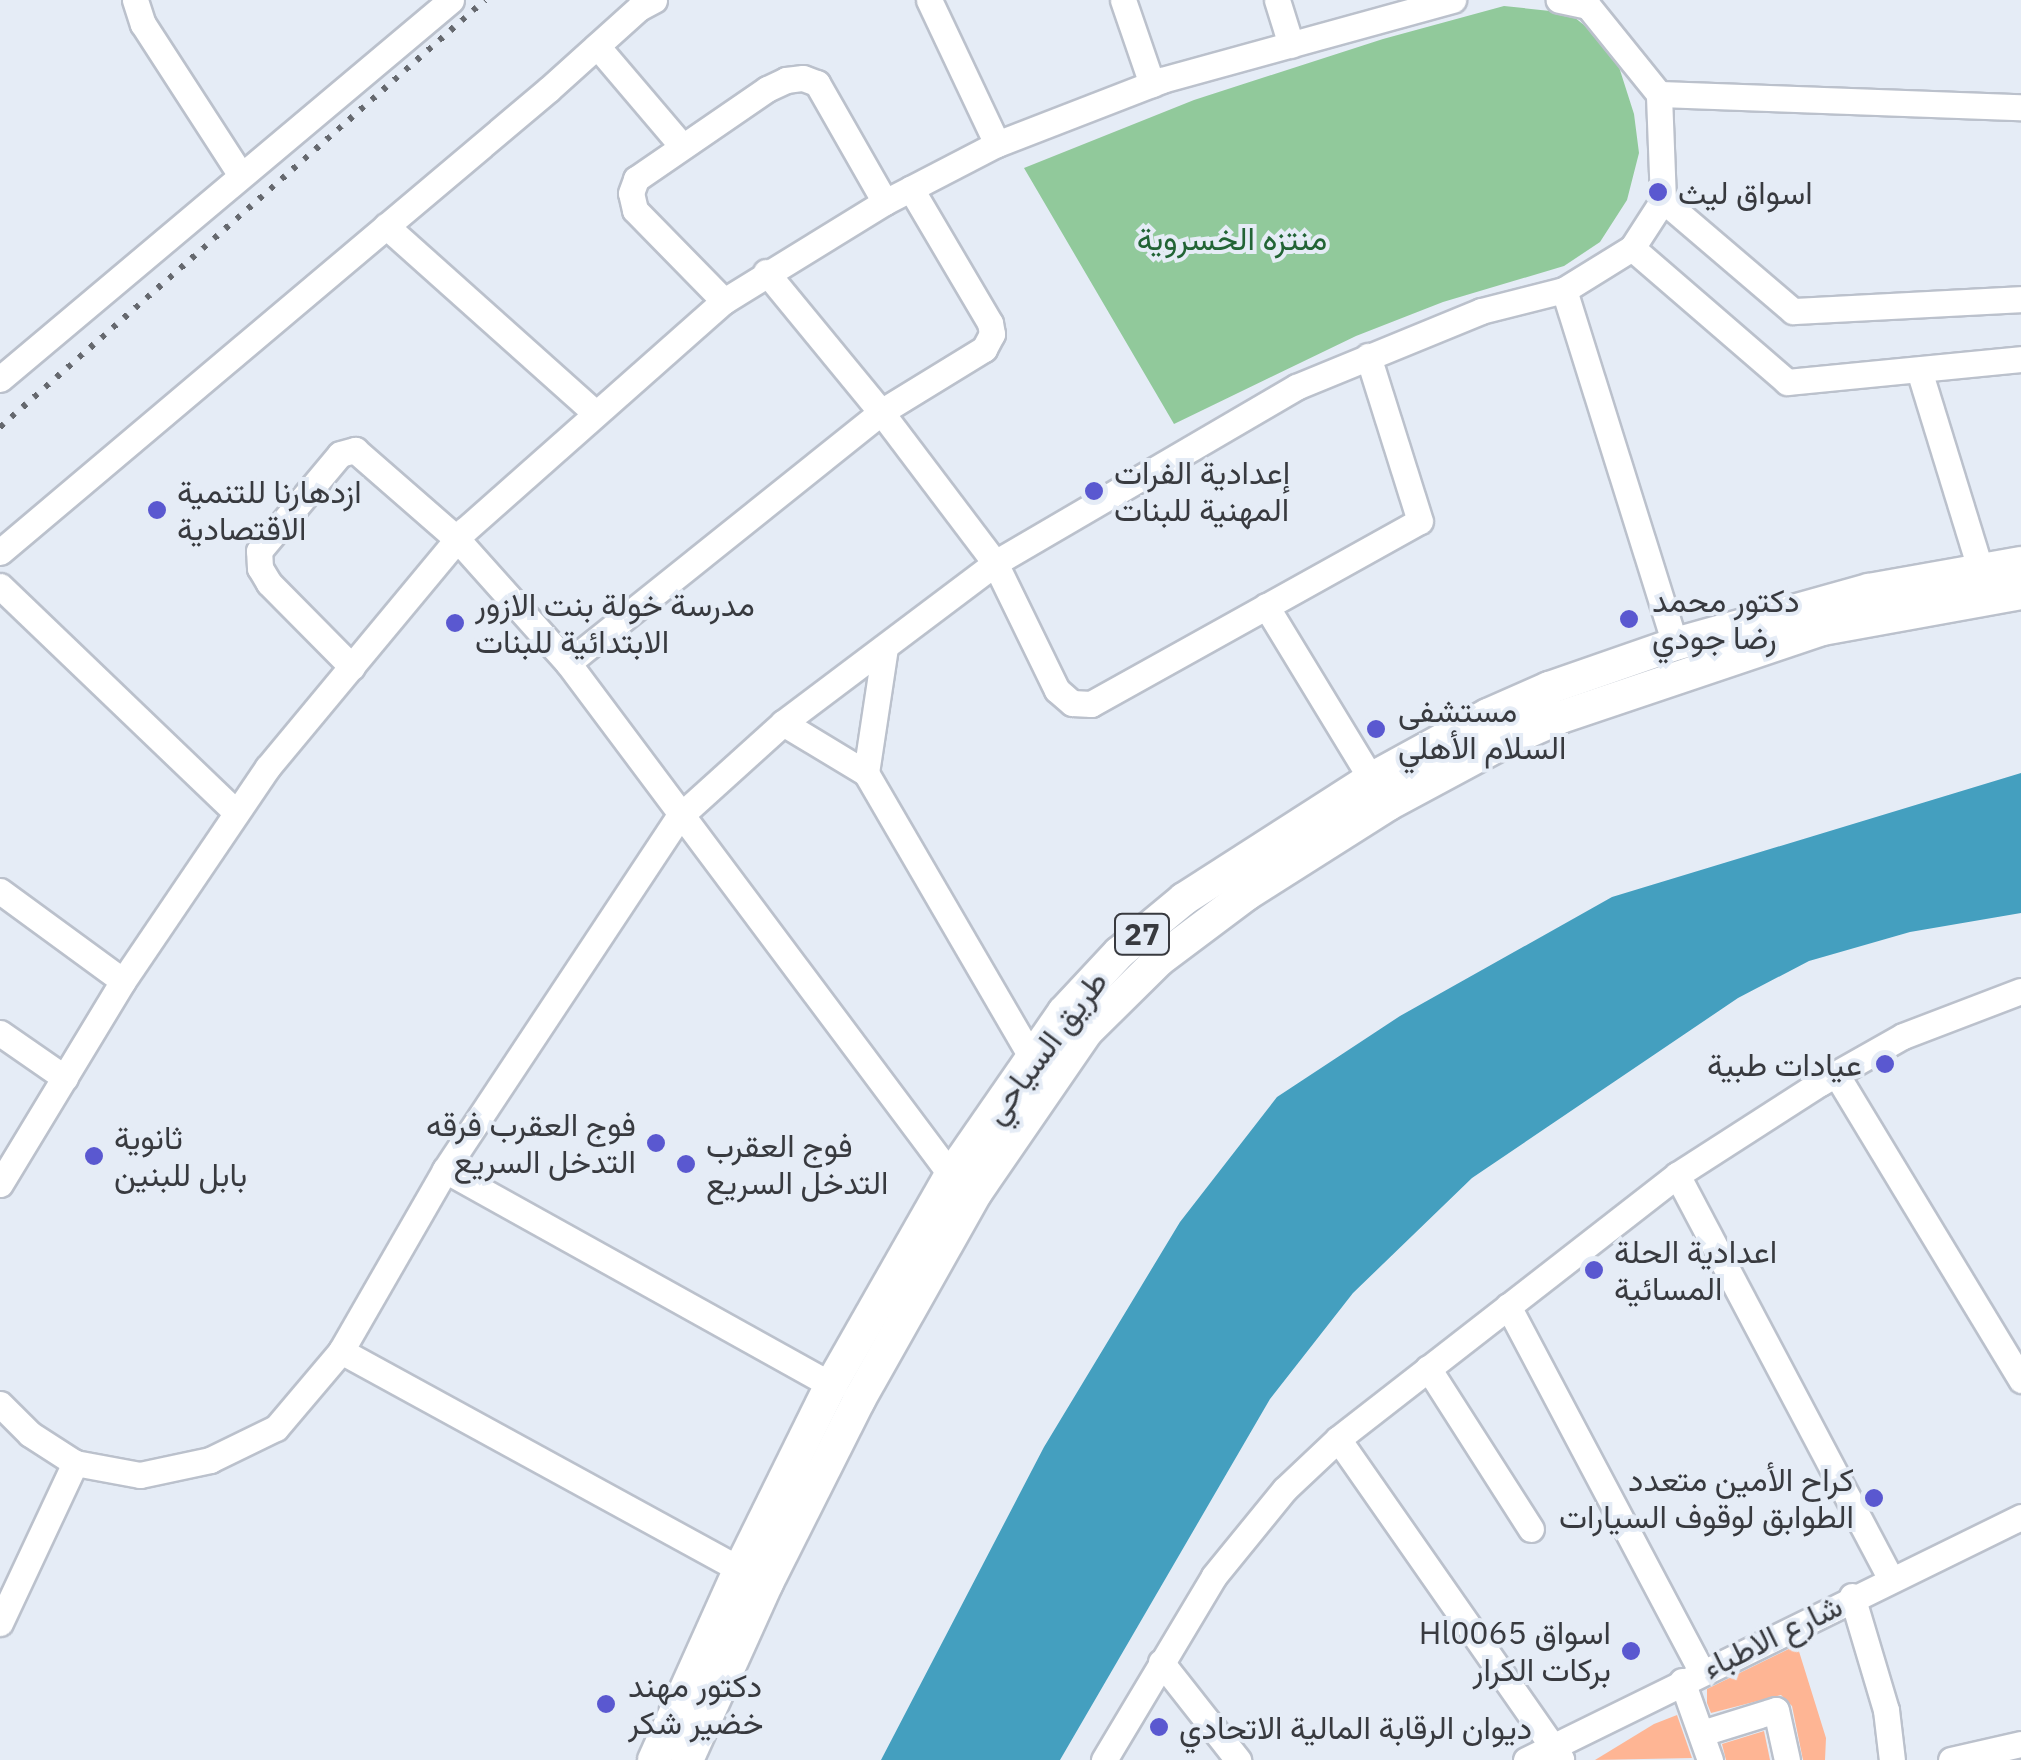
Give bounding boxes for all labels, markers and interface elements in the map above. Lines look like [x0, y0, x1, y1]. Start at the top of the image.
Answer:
place label: اسواق ليث [1678, 173, 1813, 211]
marker: اسواق ليث [1647, 181, 1669, 203]
park label: منتزه الخسروية [1137, 219, 1327, 257]
place label: إعدادية الفرات المهنية للبنات [1114, 454, 1290, 529]
place label: ازدهارنا للتنمية الاقتصادية [177, 473, 362, 548]
marker: إعدادية الفرات المهنية للبنات [1083, 480, 1105, 502]
marker: ازدهارنا للتنمية الاقتصادية [146, 499, 168, 521]
place label: دكتور محمد رضا جودي [1652, 582, 1800, 657]
place label: مدرسة خولة بنت الازور الابتدائية للبنات [475, 586, 755, 661]
marker: دكتور محمد رضا جودي [1616, 606, 1642, 632]
marker: مدرسة خولة بنت الازور الابتدائية للبنات [444, 612, 466, 634]
place label: مستشفى السلام الأهلي [1398, 692, 1566, 767]
marker: مستشفى السلام الأهلي [1363, 716, 1389, 742]
road number: 27 [1112, 909, 1172, 959]
street label: طريق السياحي [975, 963, 1115, 1131]
place label: عيادات طبية [1707, 1045, 1862, 1083]
marker: عيادات طبية [1872, 1051, 1898, 1077]
place label: فوج العقرب فرقه التدخل السريع [426, 1106, 636, 1181]
place label: ثانوية بابل للبنين [114, 1119, 247, 1194]
place label: فوج العقرب التدخل السريع [706, 1127, 888, 1202]
marker: فوج العقرب فرقه التدخل السريع [645, 1132, 667, 1154]
marker: ثانوية بابل للبنين [83, 1145, 105, 1167]
marker: فوج العقرب التدخل السريع [675, 1153, 697, 1175]
place label: اعدادية الحلة المسائية [1614, 1233, 1777, 1308]
marker: اعدادية الحلة المسائية [1583, 1259, 1605, 1281]
place label: كراح الأمين متعدد الطوابق لوقوف السيارات [1559, 1461, 1854, 1536]
marker: كراح الأمين متعدد الطوابق لوقوف السيارات [1863, 1487, 1885, 1509]
street label: شارع الاطباء [1696, 1586, 1848, 1686]
place label: Hl0065 اسواق بركات الكرار [1419, 1614, 1611, 1689]
marker: Hl0065 اسواق بركات الكرار [1620, 1640, 1642, 1662]
place label: دكتور مهند خضير شكر [628, 1667, 764, 1742]
marker: دكتور مهند خضير شكر [593, 1691, 619, 1717]
place label: ديوان الرقابة المالية الاتحادي [1179, 1708, 1532, 1746]
marker: ديوان الرقابة المالية الاتحادي [1148, 1716, 1170, 1738]

